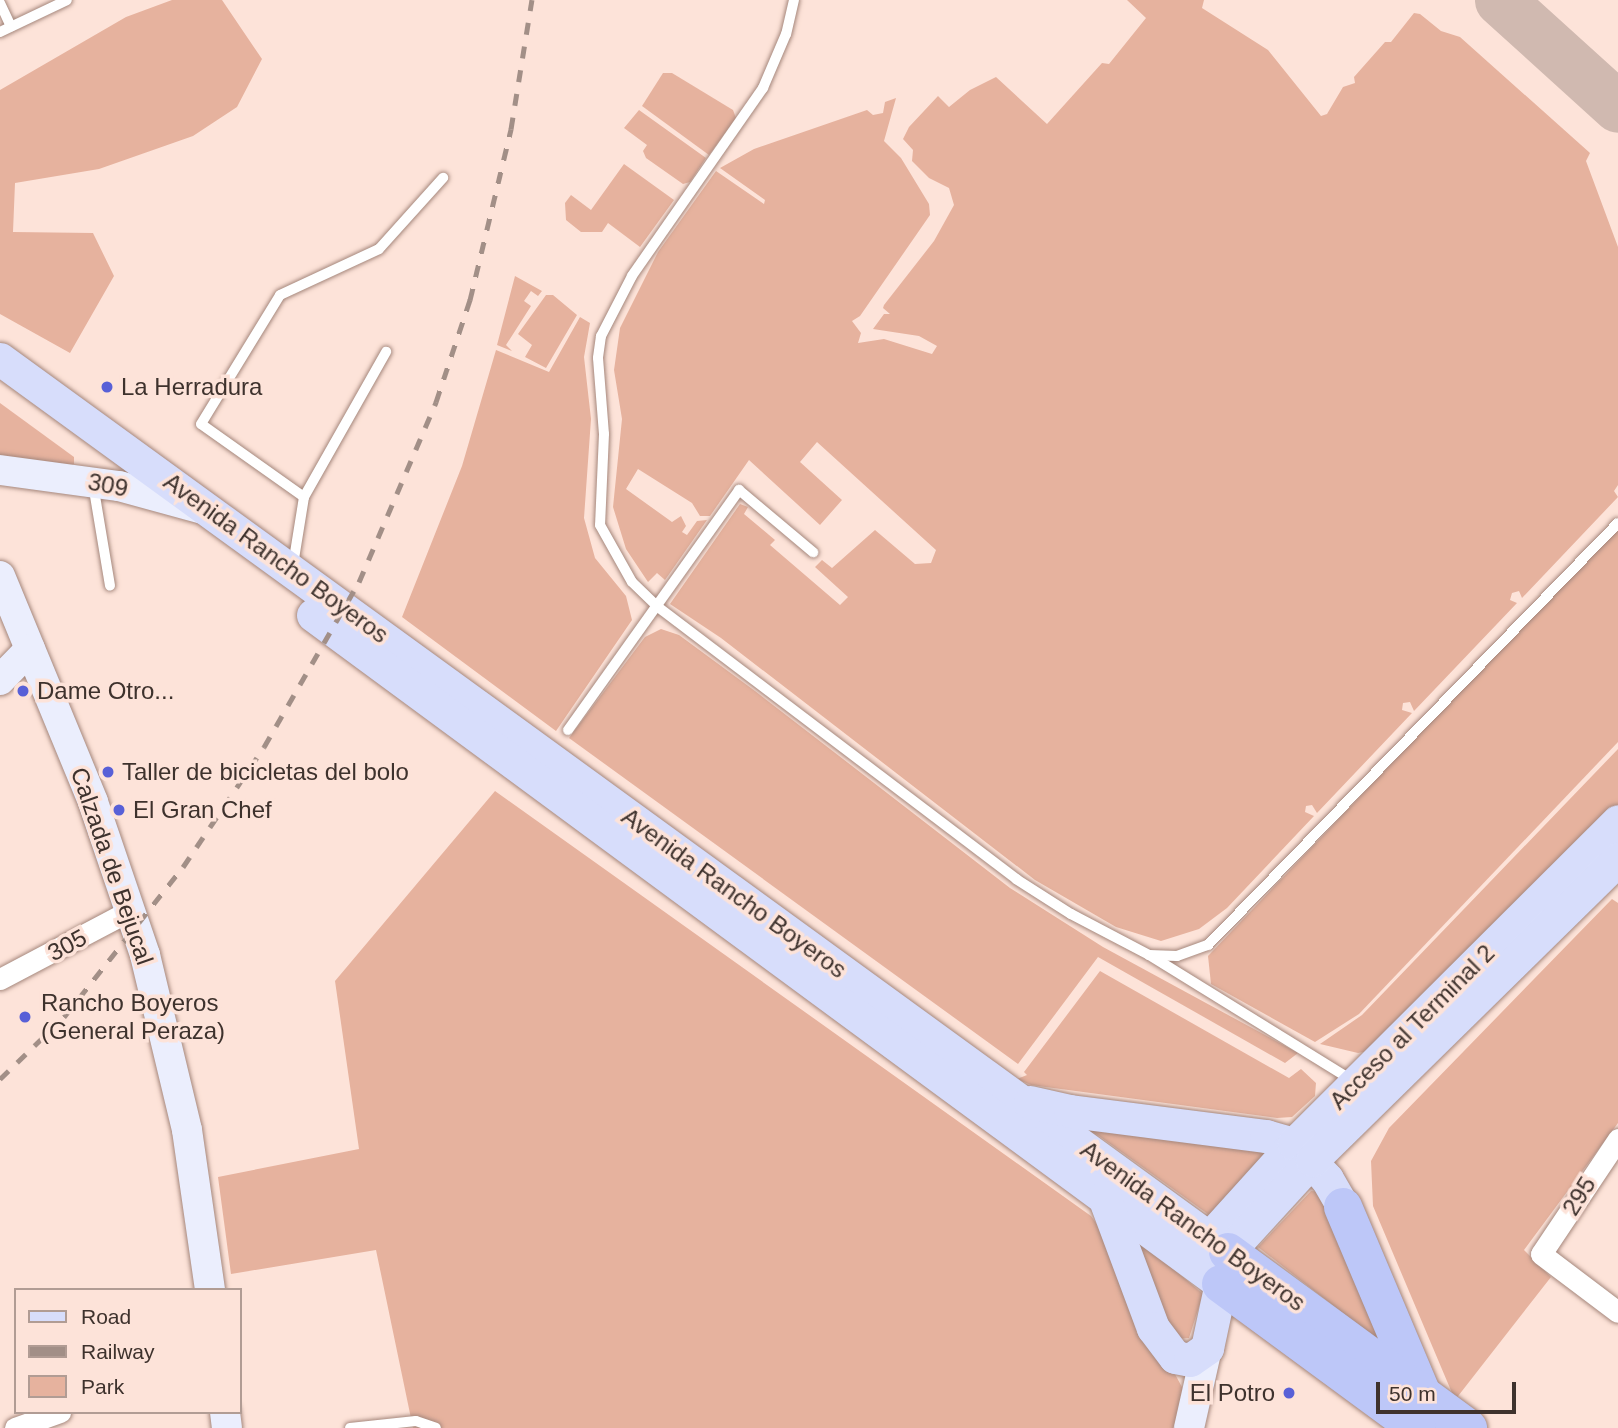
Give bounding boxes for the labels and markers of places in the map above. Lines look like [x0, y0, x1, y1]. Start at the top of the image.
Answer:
place label: La Herradura [121, 373, 262, 401]
marker: La Herradura [99, 379, 115, 395]
place label: Dame Otro... [37, 677, 174, 705]
marker: Dame Otro... [15, 683, 31, 699]
place label: Taller de bicicletas del bolo [122, 758, 409, 786]
marker: Taller de bicicletas del bolo [100, 764, 116, 780]
place label: El Gran Chef [133, 796, 272, 824]
marker: El Gran Chef [111, 802, 127, 818]
place label: Rancho Boyeros (General Peraza) [41, 989, 225, 1045]
marker: Rancho Boyeros (General Peraza) [15, 1007, 35, 1027]
place label: El Potro [1190, 1379, 1275, 1407]
marker: El Potro [1281, 1385, 1297, 1401]

